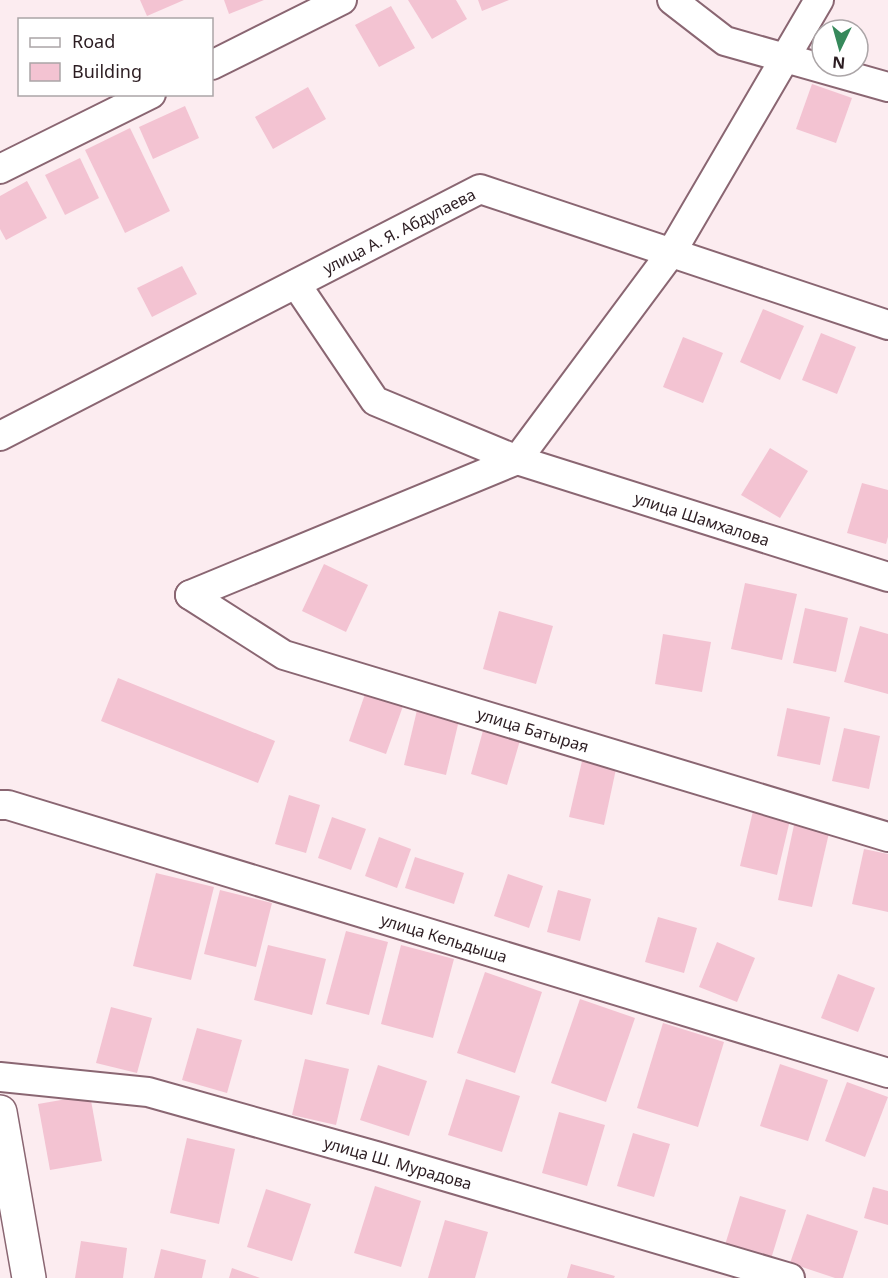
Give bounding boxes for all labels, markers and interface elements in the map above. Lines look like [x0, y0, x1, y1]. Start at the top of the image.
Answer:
legend [18, 18, 213, 96]
north arrow [810, 18, 870, 78]
text: Road [72, 29, 115, 53]
text: N [831, 51, 846, 74]
text: Building [72, 59, 142, 83]
street label: улица А. Я. Абдулаева [319, 183, 479, 279]
street label: улица Шамхалова [632, 487, 772, 551]
street label: улица Батырая [475, 703, 591, 757]
street label: улица Кельдыша [378, 908, 510, 968]
street label: улица Ш. Мурадова [321, 1131, 475, 1195]

